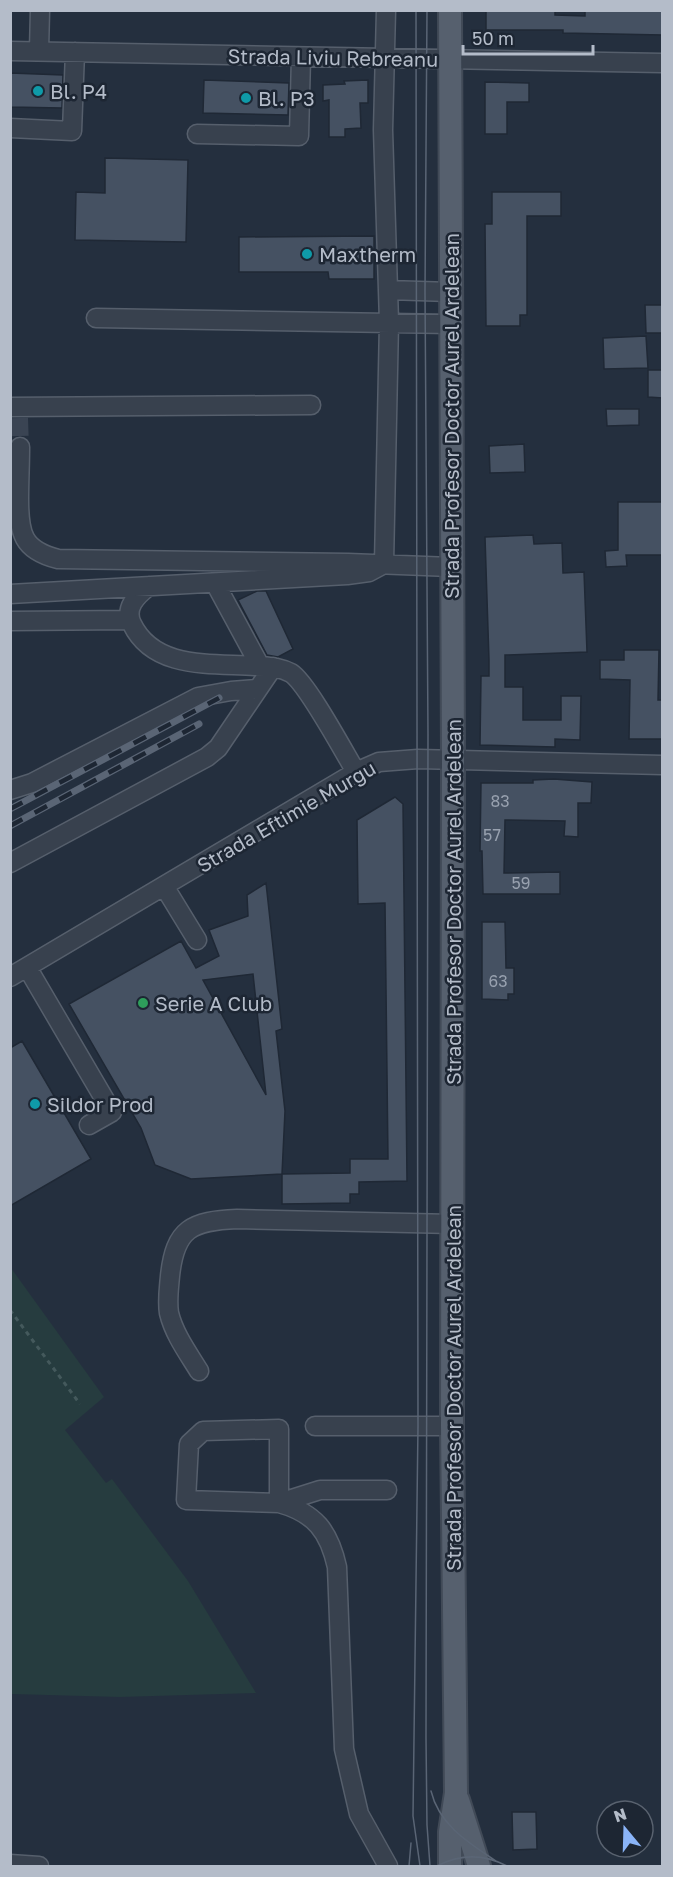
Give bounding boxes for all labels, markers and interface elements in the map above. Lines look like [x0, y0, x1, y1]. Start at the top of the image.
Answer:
scale bar [463, 18, 594, 56]
text: 50 m [472, 27, 514, 49]
street label: Strada Liviu Rebreanu [228, 43, 438, 71]
place label: Bl. P4 [50, 79, 107, 103]
marker: Bl. P4 [31, 84, 45, 98]
place label: Bl. P3 [258, 86, 315, 110]
marker: Bl. P3 [239, 91, 253, 105]
street label: Strada Profesor Doctor Aurel Ardelean [439, 233, 463, 599]
place label: Maxtherm [319, 242, 416, 266]
marker: Maxtherm [300, 247, 314, 261]
street label: Strada Profesor Doctor Aurel Ardelean [441, 719, 465, 1085]
street label: Strada Eftimie Murgu [193, 755, 379, 877]
house number: 83 [490, 791, 510, 811]
house number: 57 [483, 825, 501, 845]
house number: 59 [512, 873, 530, 893]
house number: 63 [488, 971, 508, 991]
place label: Serie A Club [155, 991, 272, 1015]
marker: Serie A Club [136, 996, 150, 1010]
place label: Sildor Prod [47, 1092, 153, 1116]
marker: Sildor Prod [28, 1097, 42, 1111]
street label: Strada Profesor Doctor Aurel Ardelean [441, 1205, 465, 1571]
north arrow [595, 1799, 655, 1859]
text: N [611, 1803, 629, 1826]

